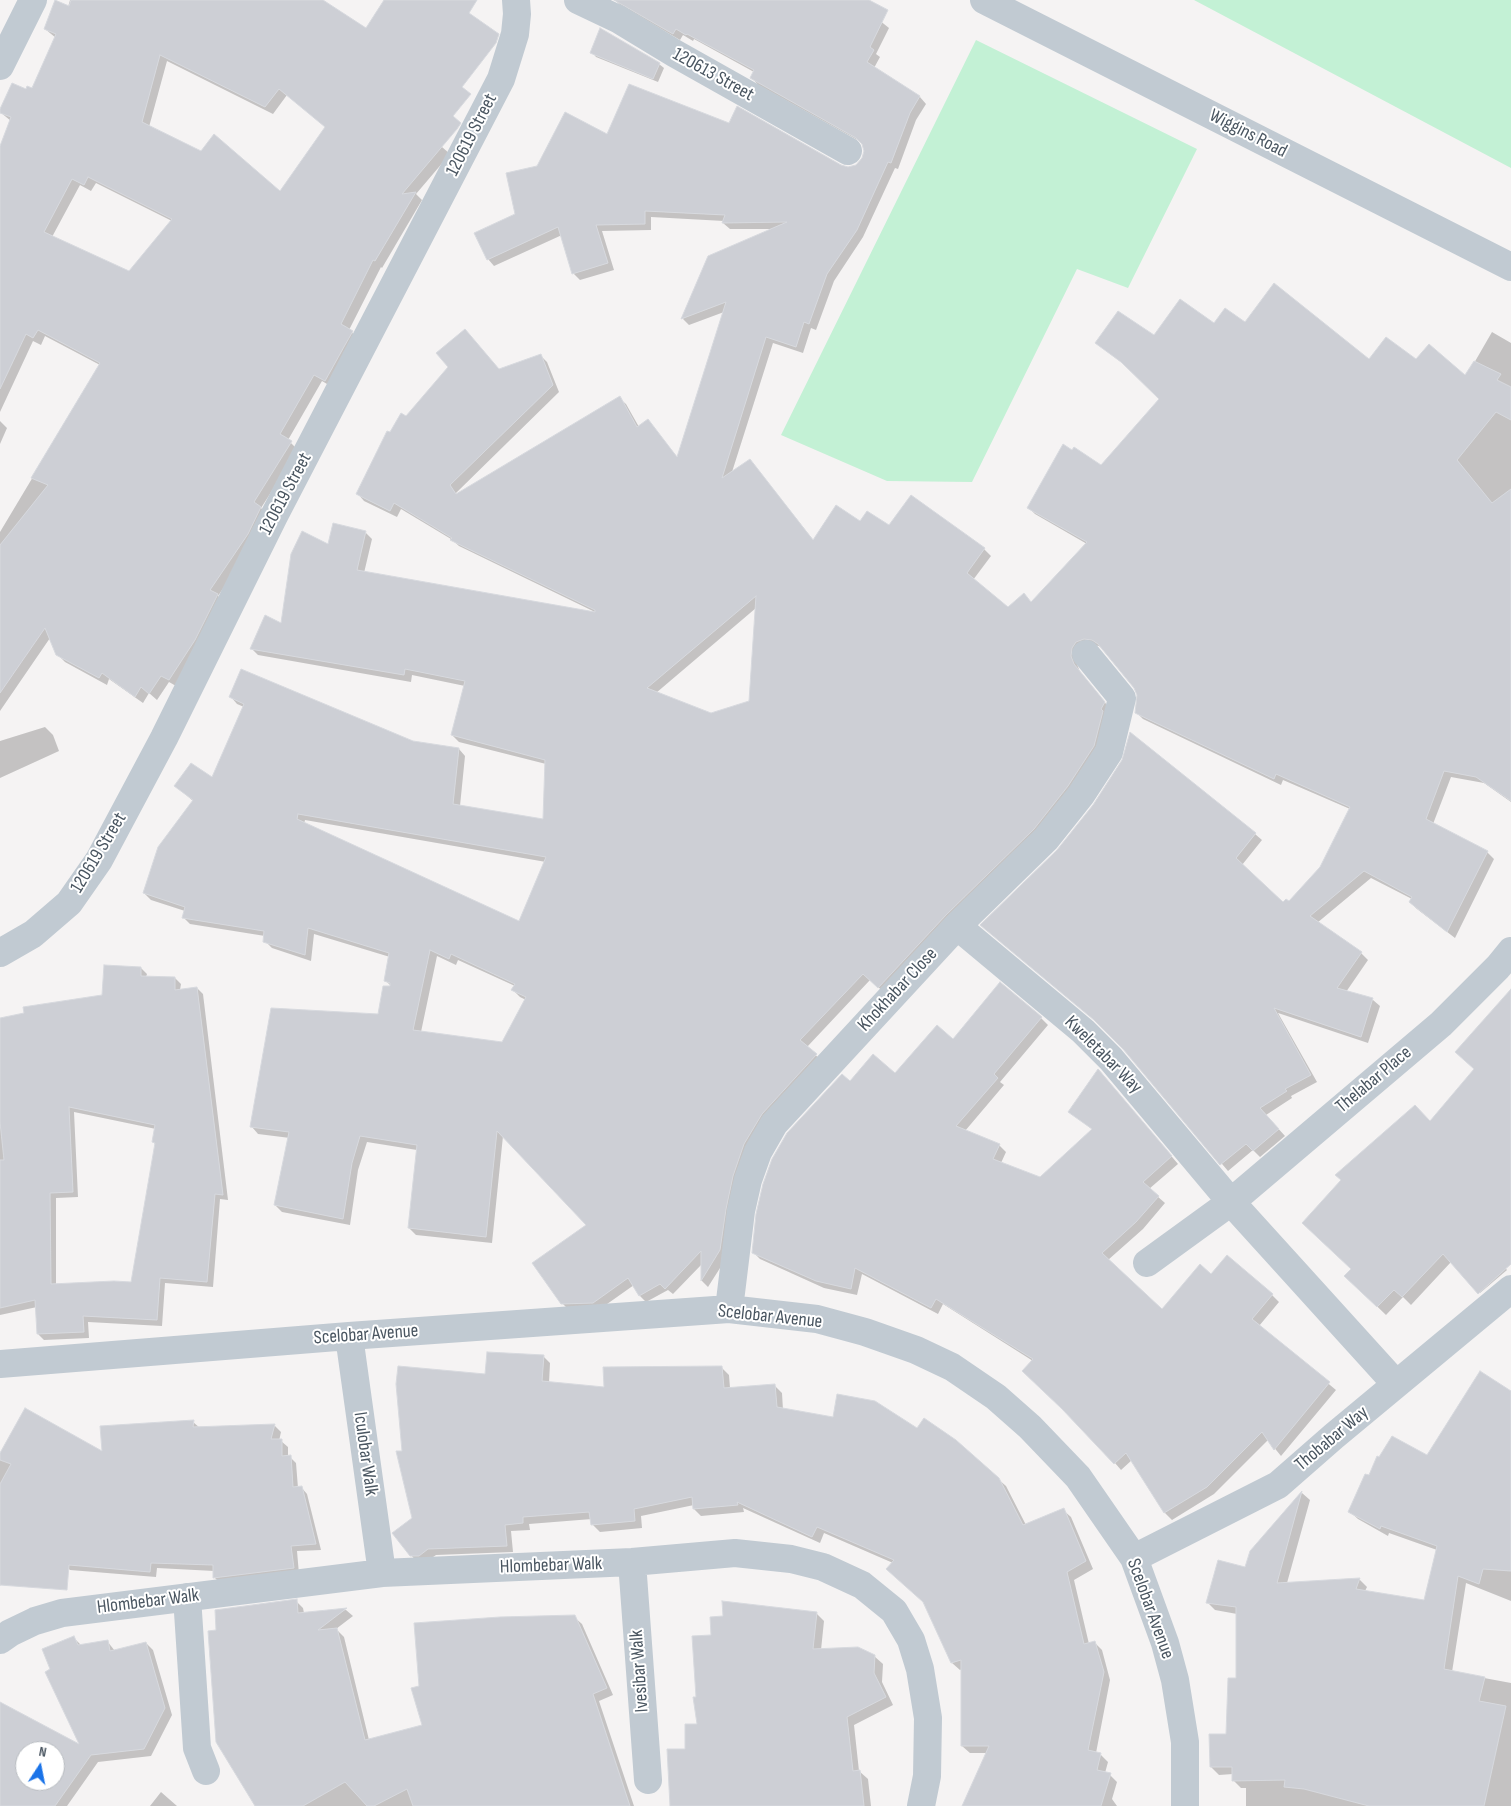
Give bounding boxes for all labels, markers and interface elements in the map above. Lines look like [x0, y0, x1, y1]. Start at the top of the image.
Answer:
street label: 120613 Street [668, 43, 758, 107]
street label: 120619 Street [441, 90, 503, 180]
street label: Wiggins Road [1205, 105, 1291, 163]
street label: 120619 Street [255, 449, 317, 539]
street label: 120619 Street [66, 809, 132, 897]
street label: Khokhabar Close [853, 943, 943, 1037]
street label: Kweletabar Way [1059, 1011, 1147, 1099]
street label: Thelabar Place [1331, 1042, 1417, 1118]
street label: Scelobar Avenue [717, 1300, 823, 1334]
street label: Scelobar Avenue [313, 1320, 419, 1350]
street label: Thobabar Way [1291, 1402, 1373, 1476]
street label: Iculobar Walk [348, 1411, 382, 1497]
street label: Hlombebar Walk [499, 1553, 603, 1579]
street label: Scelobar Avenue [1121, 1556, 1179, 1662]
street label: Hlombebar Walk [96, 1584, 200, 1620]
street label: Ivesibar Walk [626, 1629, 654, 1713]
north arrow [15, 1741, 65, 1791]
text: N [37, 1743, 48, 1761]

